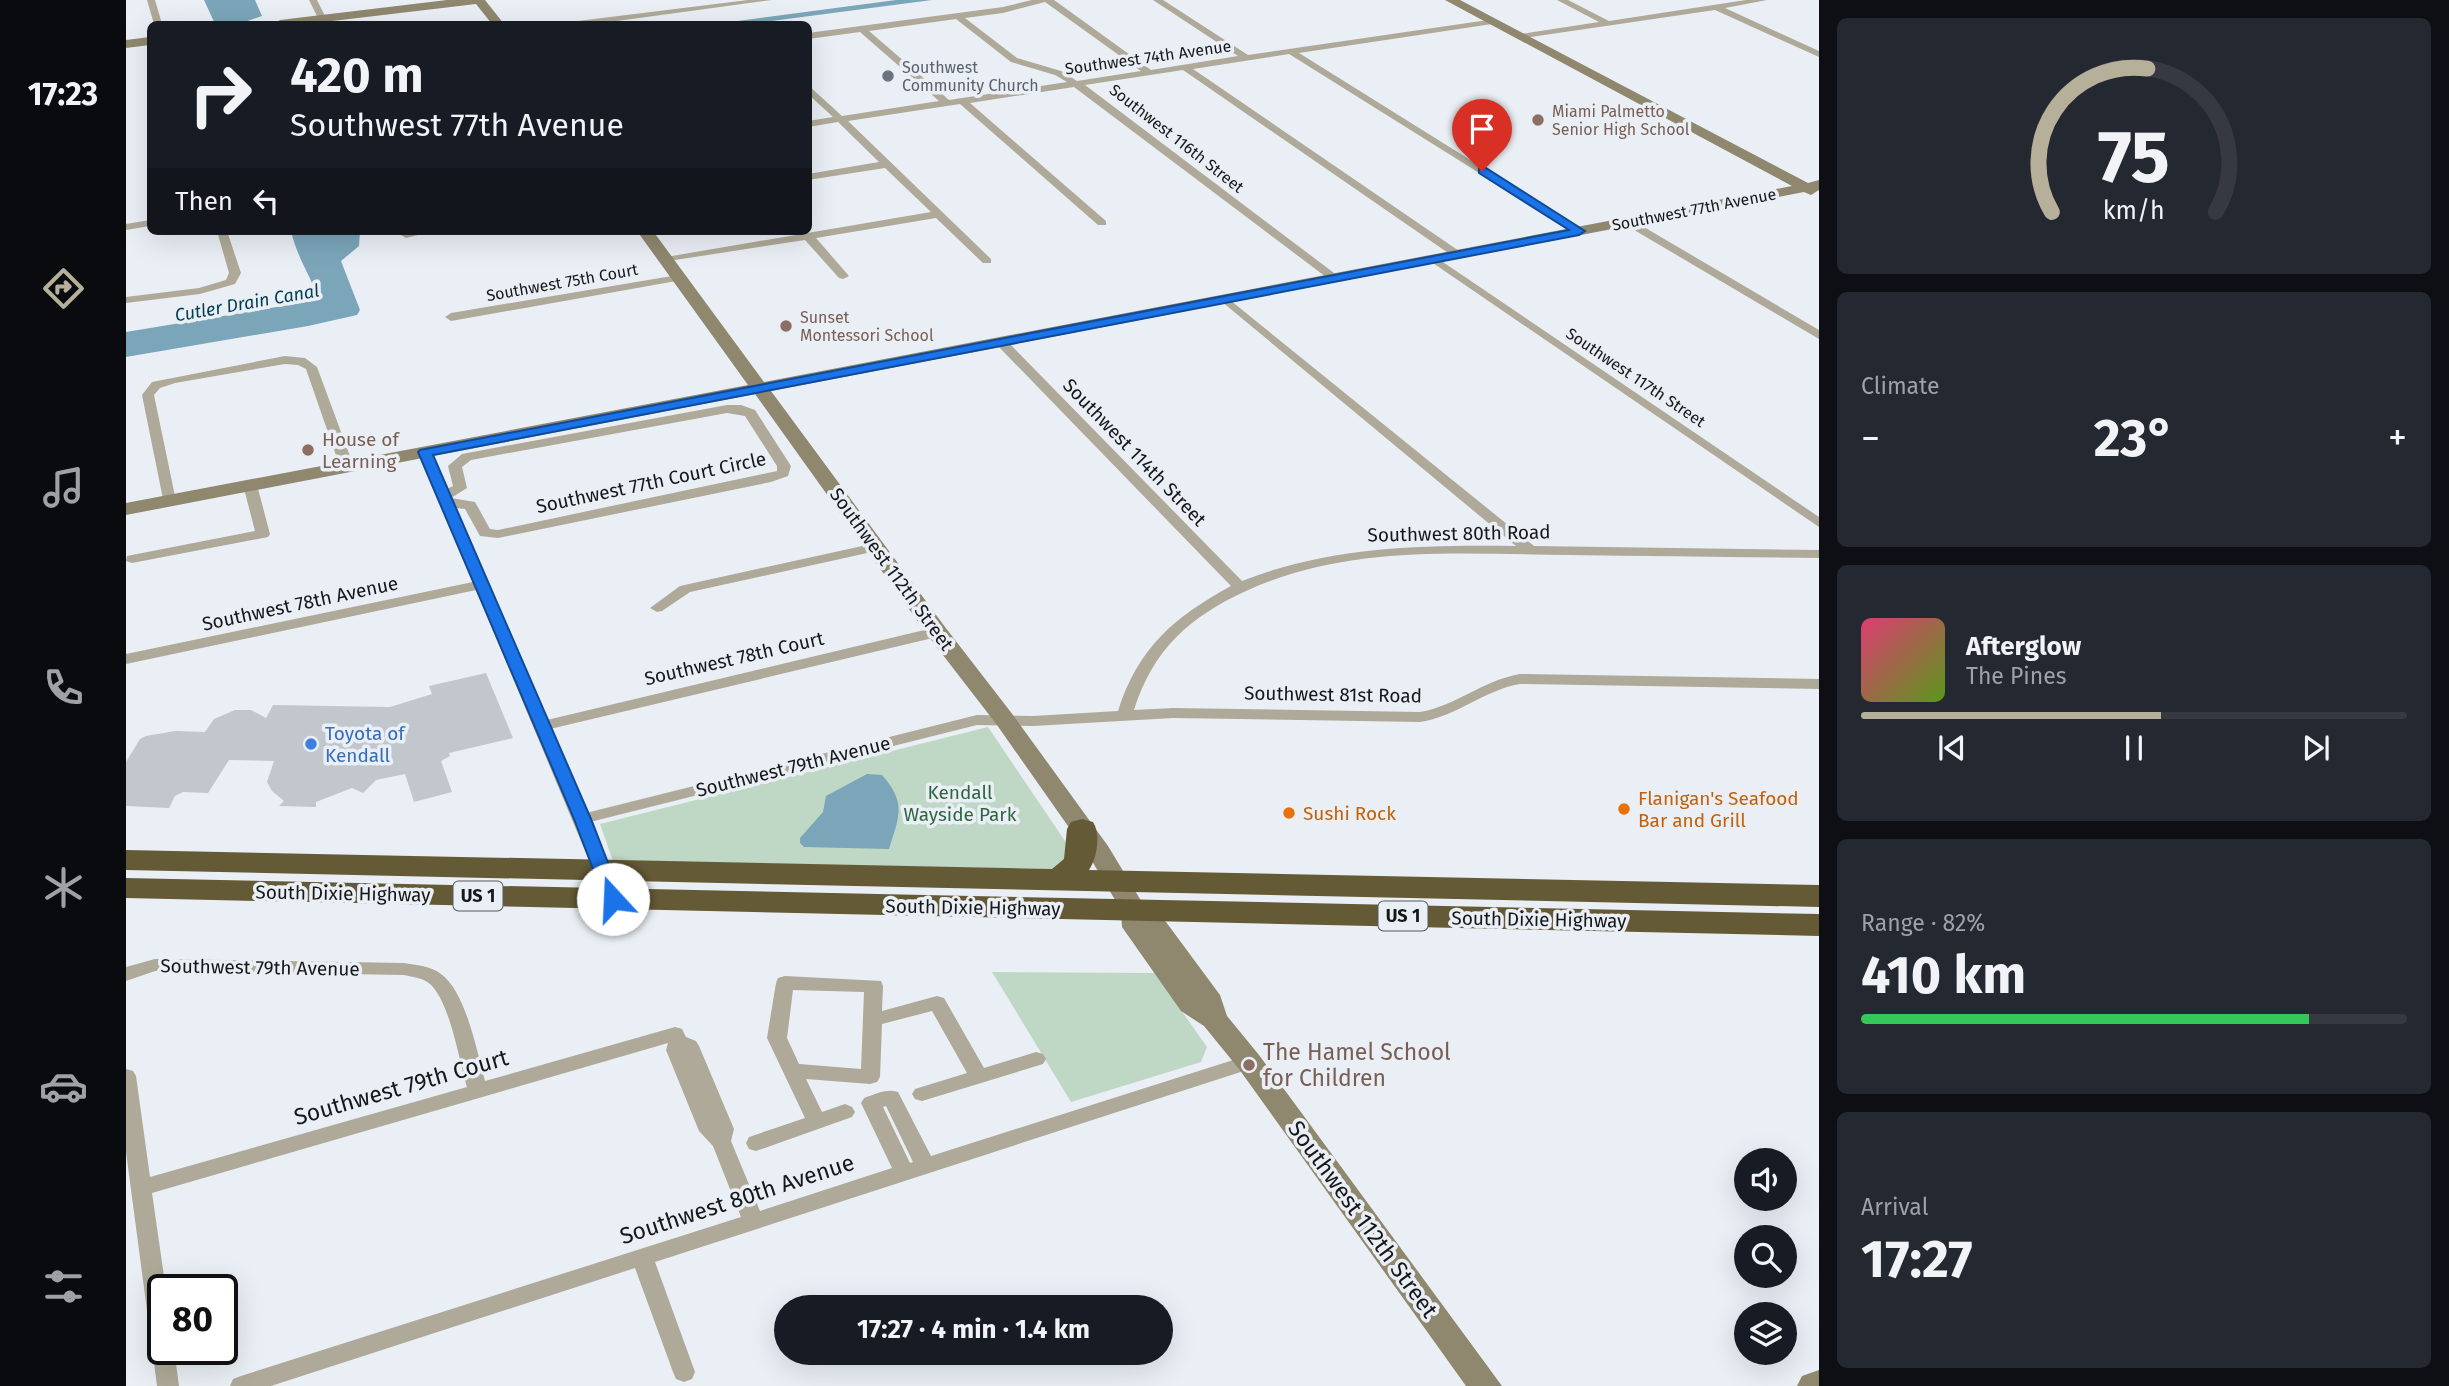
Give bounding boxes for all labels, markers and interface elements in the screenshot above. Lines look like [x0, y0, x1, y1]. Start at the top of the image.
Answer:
street label: Southwest 74th Avenue [1064, 36, 1232, 79]
text: 420 m [290, 46, 424, 105]
icon: right [175, 49, 266, 140]
place label: Southwest Community Church [902, 58, 1039, 95]
marker: Southwest Community Church [880, 68, 896, 84]
text: 17:23 [28, 75, 98, 113]
street label: Southwest 116th Street [1106, 80, 1248, 197]
pin [1452, 99, 1512, 171]
place label: Miami Palmetto Senior High School [1552, 102, 1690, 139]
text: Southwest 77th Avenue [290, 106, 624, 144]
icon: arrive [1463, 110, 1501, 148]
marker: Miami Palmetto Senior High School [1530, 112, 1546, 128]
text: 75 [2098, 114, 2170, 201]
icon: left [247, 182, 285, 220]
street label: Southwest 77th Avenue [1610, 184, 1778, 235]
text: Then [175, 186, 233, 217]
text: km/h [2103, 196, 2165, 226]
street label: Southwest 75th Court [485, 260, 640, 305]
icon: directions [39, 264, 88, 313]
water label: Cutler Drain Canal [173, 279, 321, 327]
place label: Sunset Montessori School [800, 308, 934, 345]
marker: Sunset Montessori School [778, 318, 794, 334]
street label: Southwest 117th Street [1563, 324, 1709, 431]
text: Climate [1861, 372, 1940, 400]
street label: Southwest 114th Street [1058, 374, 1211, 531]
text: 23° [2094, 407, 2174, 470]
text: − [1861, 415, 1880, 461]
text: + [2388, 415, 2407, 461]
place label: House of Learning [322, 428, 400, 473]
marker: House of Learning [300, 442, 316, 458]
street label: Southwest 77th Court Circle [534, 447, 768, 518]
icon: music [39, 463, 88, 512]
street label: Southwest 112th Street [825, 483, 958, 655]
street label: Southwest 80th Road [1367, 520, 1551, 547]
street label: Southwest 78th Avenue [200, 571, 400, 636]
street label: Southwest 78th Court [642, 627, 826, 690]
text: Afterglow [1966, 631, 2081, 662]
text: The Pines [1966, 662, 2067, 690]
icon: phone [39, 663, 88, 712]
street label: Southwest 81st Road [1244, 681, 1422, 708]
place label: Toyota of Kendall [325, 722, 406, 767]
icon: previous [1933, 729, 1971, 767]
icon: pause [2115, 729, 2153, 767]
icon: next [2297, 729, 2335, 767]
street label: Southwest 79th Avenue [694, 731, 893, 802]
marker: Toyota of Kendall [303, 736, 319, 752]
park label: Kendall Wayside Park [904, 781, 1017, 826]
place label: Flanigan's Seafood Bar and Grill [1638, 787, 1799, 832]
marker: Flanigan's Seafood Bar and Grill [1616, 801, 1632, 817]
place label: Sushi Rock [1303, 802, 1396, 825]
marker: Sushi Rock [1281, 805, 1297, 821]
position arrow [576, 862, 650, 936]
icon: climate [39, 863, 88, 912]
street label: South Dixie Highway [255, 880, 431, 907]
road number: US 1 [454, 882, 502, 911]
street label: South Dixie Highway [885, 894, 1061, 921]
road number: US 1 [1378, 902, 1428, 931]
street label: South Dixie Highway [1451, 906, 1627, 933]
text: Range · 82% [1861, 909, 1985, 937]
text: 410 km [1861, 944, 2026, 1007]
street label: Southwest 79th Avenue [160, 954, 360, 981]
place label: The Hamel School for Children [1263, 1038, 1451, 1092]
street label: Southwest 79th Court [291, 1043, 512, 1131]
marker: The Hamel School for Children [1241, 1057, 1257, 1073]
icon: car [39, 1062, 88, 1111]
street label: Southwest 112th Street [1282, 1115, 1444, 1323]
street label: Southwest 80th Avenue [616, 1148, 858, 1250]
map controls [1734, 1148, 1797, 1365]
button: sound [1734, 1148, 1797, 1211]
text: Arrival [1861, 1193, 1928, 1221]
button: search [1734, 1225, 1797, 1288]
text: 17:27 [1861, 1228, 1973, 1291]
icon: filters [39, 1262, 88, 1311]
speed limit sign: 80 [147, 1274, 238, 1365]
button: layers [1734, 1302, 1797, 1365]
text: 17:27 · 4 min · 1.4 km [857, 1314, 1090, 1345]

